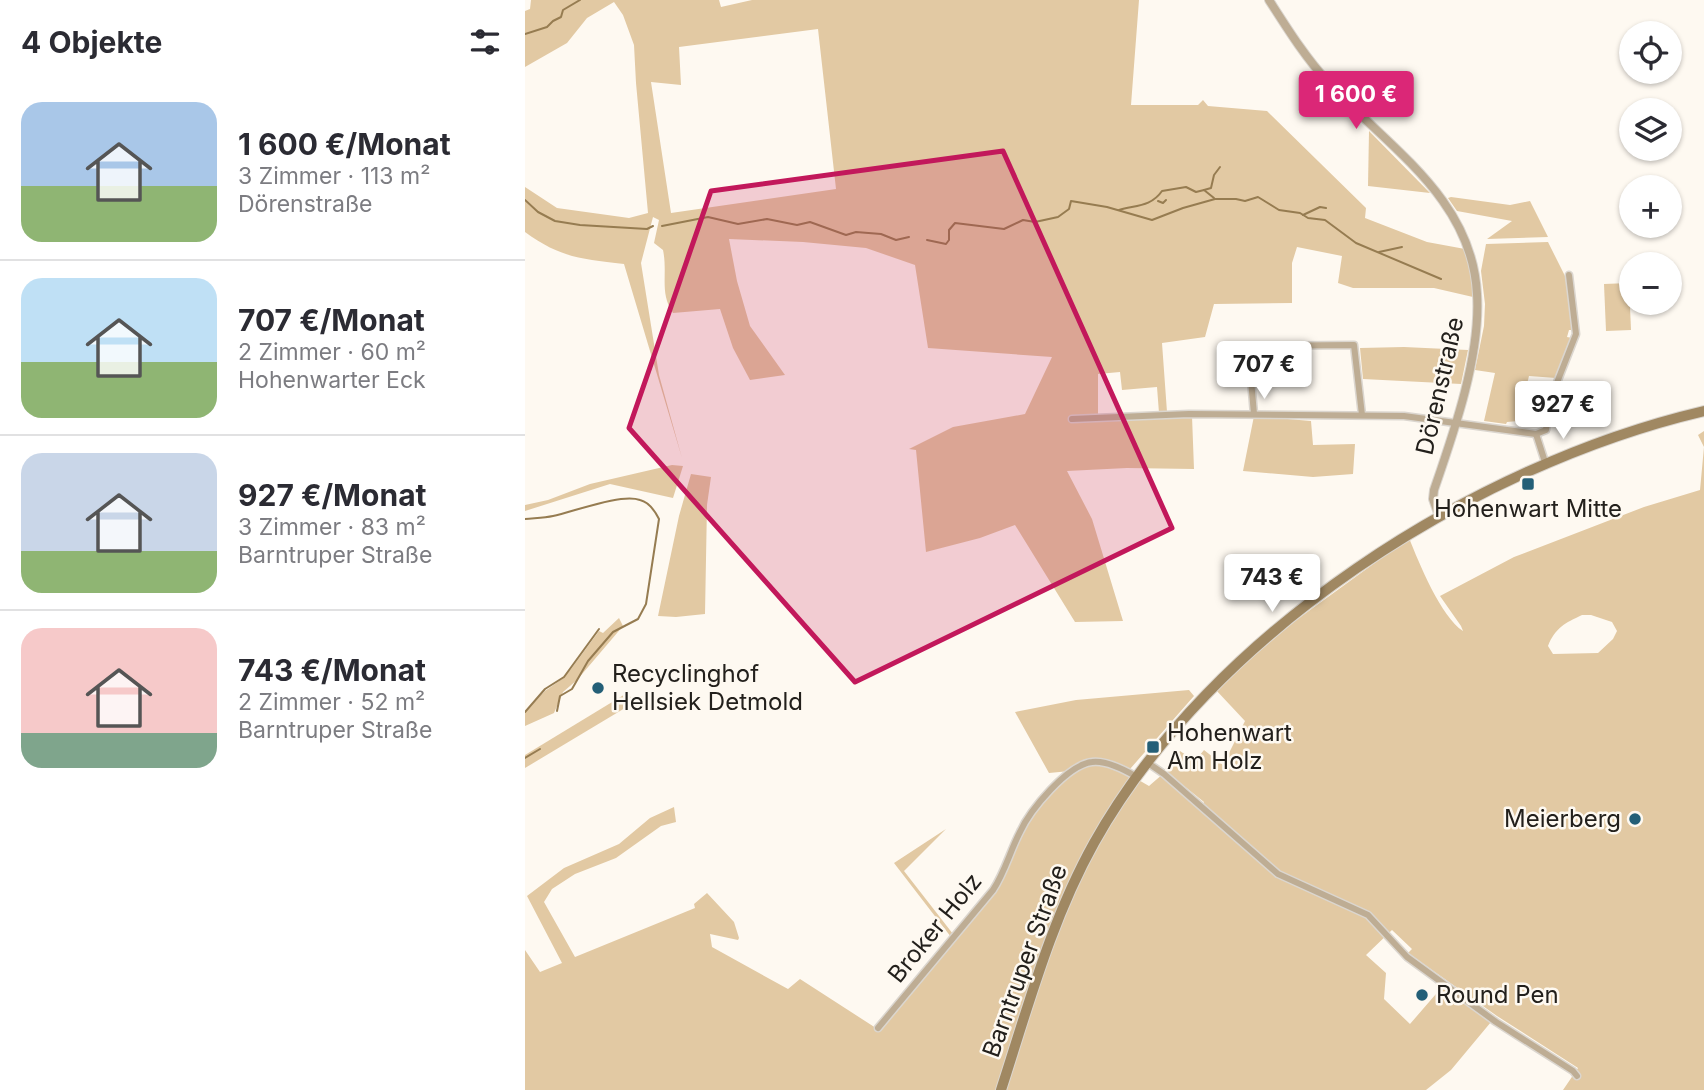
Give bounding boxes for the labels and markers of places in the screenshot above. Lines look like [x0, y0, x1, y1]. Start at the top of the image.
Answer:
pin: 1 600 € [1291, 72, 1421, 131]
pin: 707 € [1215, 342, 1313, 401]
pin: 927 € [1514, 382, 1612, 441]
marker: Hohenwart Mitte [1520, 476, 1536, 492]
place label: Hohenwart Mitte [1434, 494, 1622, 523]
pin: 743 € [1223, 554, 1321, 614]
place label: Recyclinghof Hellsiek Detmold [612, 659, 803, 716]
marker: Recyclinghof Hellsiek Detmold [590, 680, 606, 696]
place label: Hohenwart Am Holz [1167, 718, 1292, 775]
marker: Hohenwart Am Holz [1145, 739, 1161, 755]
place label: Meierberg [1504, 804, 1621, 833]
marker: Meierberg [1627, 811, 1643, 827]
place label: Round Pen [1436, 980, 1559, 1009]
marker: Round Pen [1414, 987, 1430, 1003]

